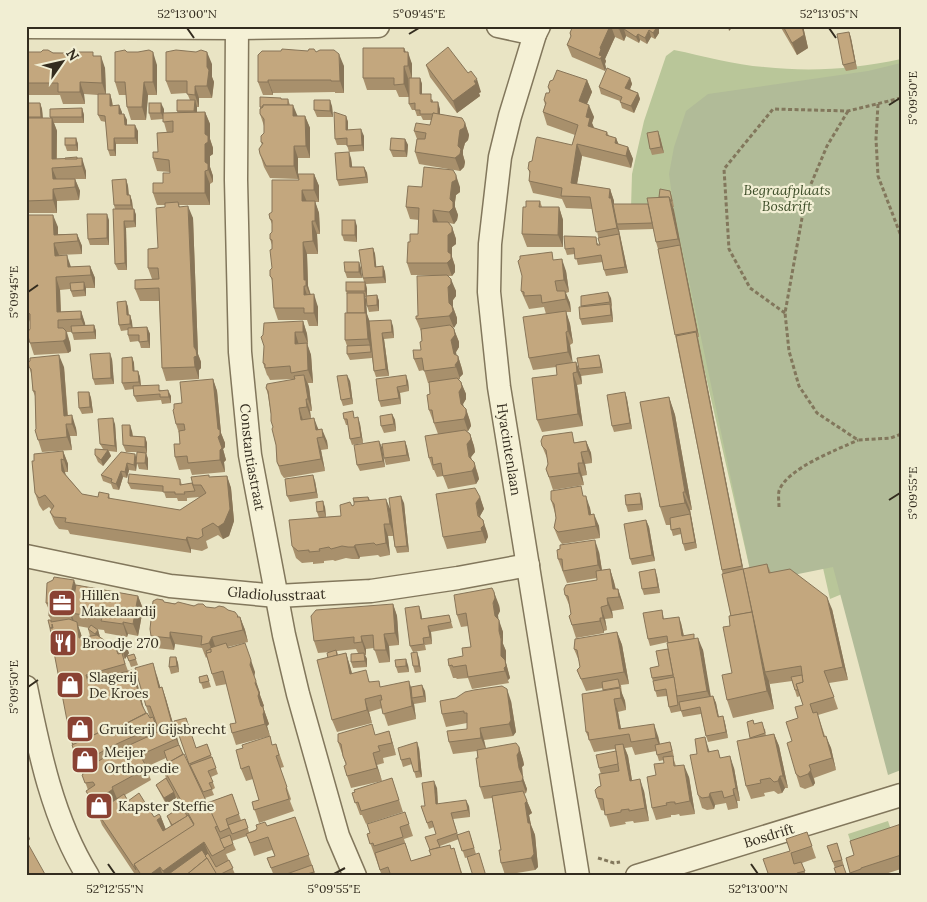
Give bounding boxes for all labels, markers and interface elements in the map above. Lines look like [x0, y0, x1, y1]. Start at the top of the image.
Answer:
text: 52°13'00"N [157, 6, 217, 21]
text: 5°09'45"E [393, 6, 445, 21]
text: 52°13'05"N [800, 6, 858, 21]
north arrow [38, 38, 88, 88]
text: N [62, 45, 83, 64]
text: 5°09'50"E [905, 71, 920, 125]
park label: Begraafplaats Bosdrift [743, 181, 831, 215]
text: 5°09'45"E [6, 266, 21, 318]
street label: Hyacintenlaan [493, 402, 525, 497]
street label: Constantiastraat [236, 403, 269, 513]
text: 5°09'55"E [905, 467, 920, 519]
street label: Gladiolusstraat [227, 582, 327, 605]
place label: Hillen Makelaardij [81, 586, 156, 620]
office icon: Hillen Makelaardij [47, 588, 77, 618]
restaurant icon: Broodje 270 [48, 628, 78, 658]
place label: Broodje 270 [82, 634, 159, 652]
text: 5°09'50"E [6, 660, 21, 714]
place label: Slagerij De Kroes [89, 668, 149, 702]
shop icon: Slagerij De Kroes [55, 670, 85, 700]
shop icon: Gruiterij Gijsbrecht [65, 714, 95, 744]
place label: Gruiterij Gijsbrecht [99, 720, 227, 738]
place label: Meijer Orthopedie [104, 743, 179, 777]
shop icon: Meijer Orthopedie [70, 745, 100, 775]
shop icon: Kapster Steffie [84, 791, 114, 821]
place label: Kapster Steffie [118, 797, 215, 815]
street label: Bosdrift [741, 819, 797, 852]
text: 52°12'55"N [86, 881, 144, 896]
text: 5°09'55"E [308, 881, 360, 896]
text: 52°13'00"N [728, 881, 788, 896]

